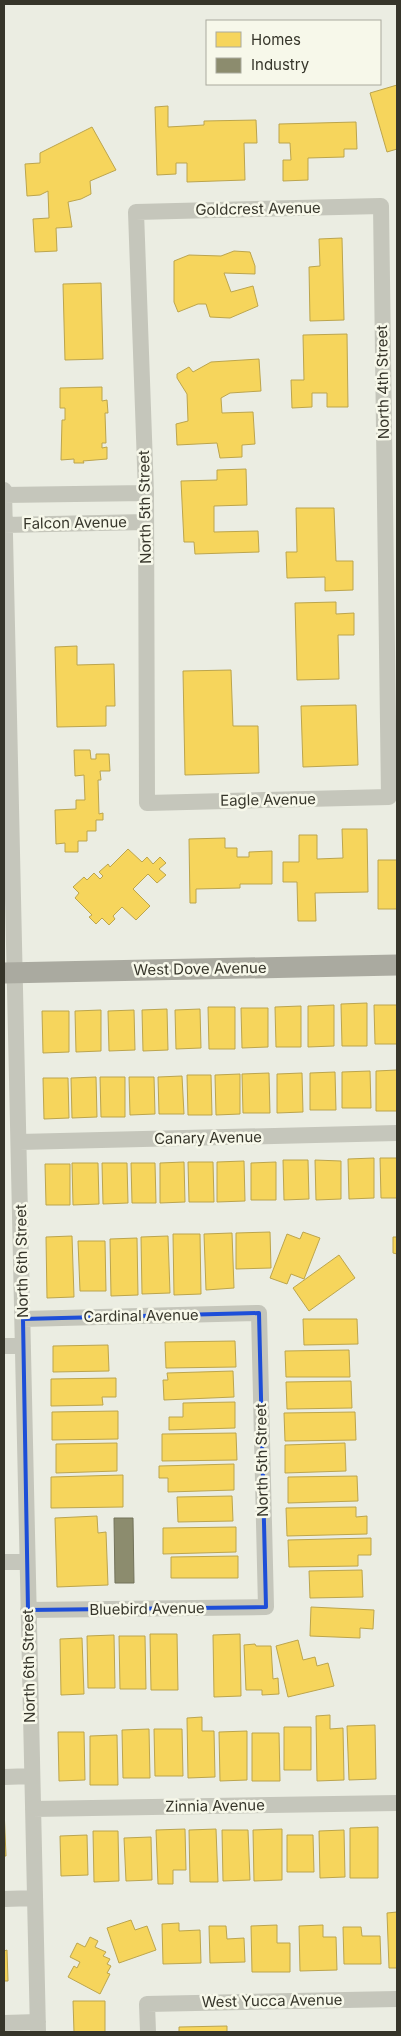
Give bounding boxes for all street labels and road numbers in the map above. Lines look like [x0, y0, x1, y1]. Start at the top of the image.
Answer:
street label: Goldcrest Avenue [195, 198, 321, 219]
street label: North 4th Street [372, 325, 393, 439]
street label: North 5th Street [134, 450, 155, 564]
street label: Falcon Avenue [23, 512, 127, 533]
street label: Eagle Avenue [220, 789, 316, 810]
street label: West Dove Avenue [133, 958, 267, 979]
street label: Canary Avenue [154, 1127, 262, 1148]
street label: North 6th Street [11, 1204, 32, 1318]
street label: Cardinal Avenue [83, 1305, 199, 1326]
street label: North 5th Street [251, 1403, 272, 1517]
street label: Bluebird Avenue [89, 1598, 205, 1619]
street label: North 6th Street [18, 1609, 39, 1723]
street label: Zinnia Avenue [165, 1795, 265, 1816]
street label: West Yucca Avenue [201, 1990, 343, 2011]

